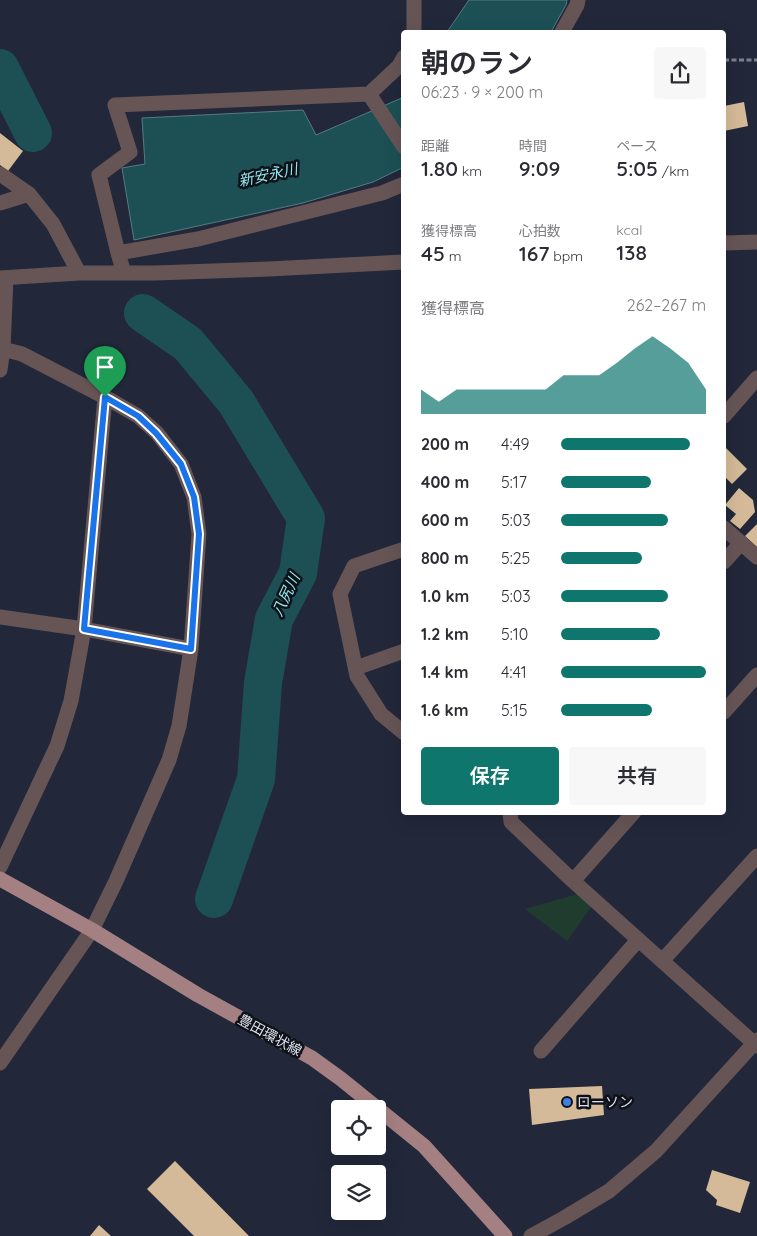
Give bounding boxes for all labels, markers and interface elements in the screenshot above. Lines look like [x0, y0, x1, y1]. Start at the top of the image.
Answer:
text: 朝のラン [421, 45, 533, 80]
button: share [654, 47, 706, 99]
text: 06:23 · 9 × 200 m [421, 82, 543, 102]
text: 距離 [421, 137, 449, 155]
text: 時間 [519, 137, 547, 155]
text: ペース [616, 137, 658, 155]
text: 1.80 [421, 155, 458, 181]
text: 9:09 [519, 155, 560, 181]
text: 5:05 [616, 155, 658, 181]
water label: 新安永川 [237, 159, 301, 190]
text: km [458, 162, 482, 180]
text: /km [658, 162, 689, 180]
text: kcal [616, 221, 642, 239]
text: 獲得標高 [421, 222, 477, 240]
text: 心拍数 [519, 222, 561, 240]
text: 138 [616, 239, 647, 265]
text: 45 [421, 240, 445, 266]
text: 167 [519, 240, 549, 266]
text: m [445, 247, 461, 265]
text: bpm [549, 247, 583, 265]
text: 262–267 m [627, 295, 706, 315]
text: 獲得標高 [421, 298, 485, 318]
pin [84, 346, 126, 397]
icon: arrive [91, 353, 119, 381]
text: 200 m [421, 434, 469, 454]
text: 4:49 [501, 434, 529, 454]
text: 400 m [421, 472, 469, 492]
text: 5:17 [501, 472, 527, 492]
text: 600 m [421, 510, 469, 530]
text: 5:03 [501, 510, 531, 530]
text: 800 m [421, 548, 469, 568]
text: 5:25 [501, 548, 530, 568]
water label: 八尻川 [267, 569, 305, 619]
text: 1.0 km [421, 586, 469, 606]
text: 5:03 [501, 586, 531, 606]
text: 1.2 km [421, 624, 469, 644]
text: 5:10 [501, 624, 528, 644]
text: 1.4 km [421, 662, 468, 682]
text: 4:41 [501, 662, 527, 682]
text: 1.6 km [421, 700, 468, 720]
text: 5:15 [501, 700, 527, 720]
button: 保存 [421, 747, 559, 805]
button: 共有 [569, 747, 706, 805]
street label: 豊田環状線 [235, 1010, 305, 1060]
place label: ローソン [577, 1093, 633, 1111]
marker: ローソン [561, 1096, 573, 1108]
map controls [331, 1100, 386, 1220]
button: locate [331, 1100, 386, 1155]
button: layers [331, 1165, 386, 1220]

